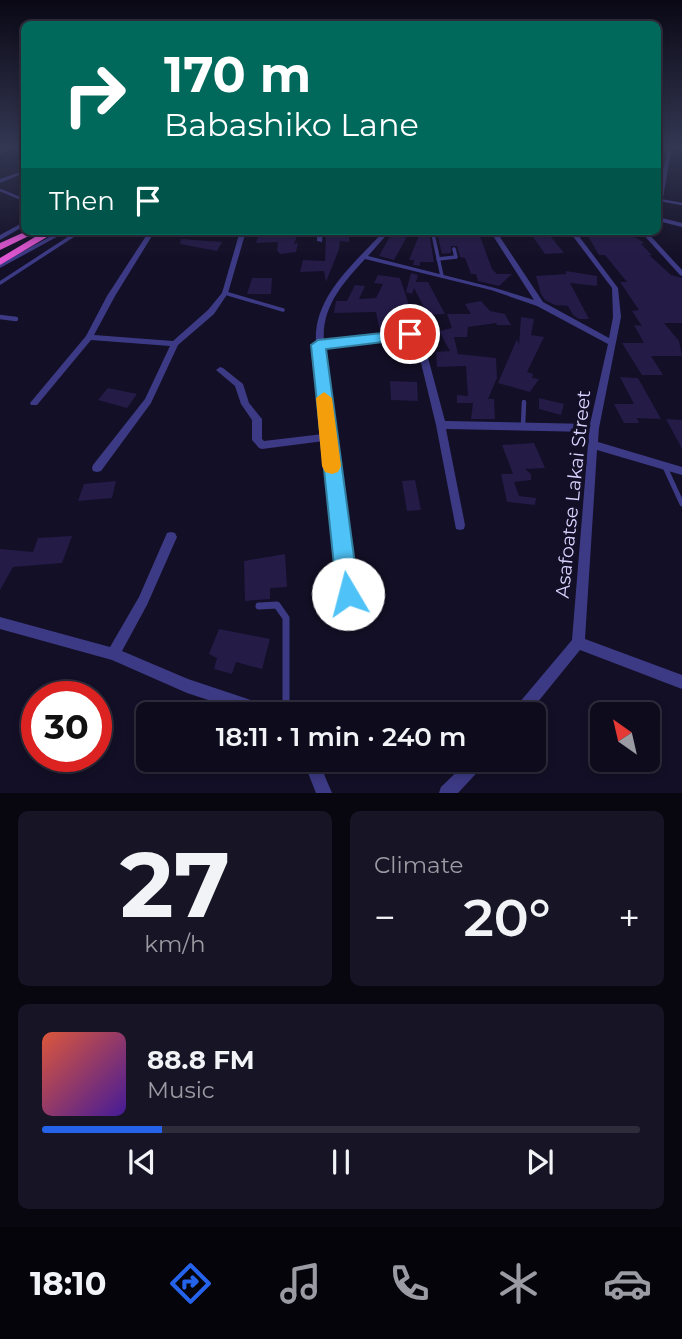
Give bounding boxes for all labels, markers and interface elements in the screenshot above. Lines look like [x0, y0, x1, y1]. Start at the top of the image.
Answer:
text: 170 m [164, 45, 311, 104]
icon: right [49, 49, 140, 140]
text: Babashiko Lane [164, 105, 419, 144]
icon: arrive [129, 182, 167, 220]
text: Then [49, 185, 115, 217]
pin [380, 304, 440, 364]
icon: arrive [391, 315, 429, 353]
street label: Asafoatse Lakai Street [551, 389, 595, 599]
position arrow [311, 557, 385, 631]
speed limit sign: 30 [21, 681, 112, 772]
north arrow [590, 702, 660, 772]
map controls [590, 702, 660, 772]
text: 18:11 · 1 min · 240 m [216, 721, 466, 753]
text: 27 [120, 829, 230, 940]
text: Climate [374, 851, 463, 879]
text: 20° [463, 886, 551, 949]
text: − [374, 894, 396, 941]
text: + [618, 894, 640, 941]
text: km/h [144, 930, 206, 958]
text: 88.8 FM [147, 1044, 255, 1076]
text: Music [147, 1076, 215, 1104]
icon: previous [123, 1143, 161, 1181]
icon: pause [322, 1143, 360, 1181]
icon: next [521, 1143, 559, 1181]
icon: directions [166, 1259, 215, 1308]
icon: music [276, 1259, 325, 1308]
icon: phone [385, 1259, 434, 1308]
icon: climate [494, 1259, 543, 1308]
icon: car [603, 1259, 652, 1308]
text: 18:10 [30, 1264, 106, 1303]

